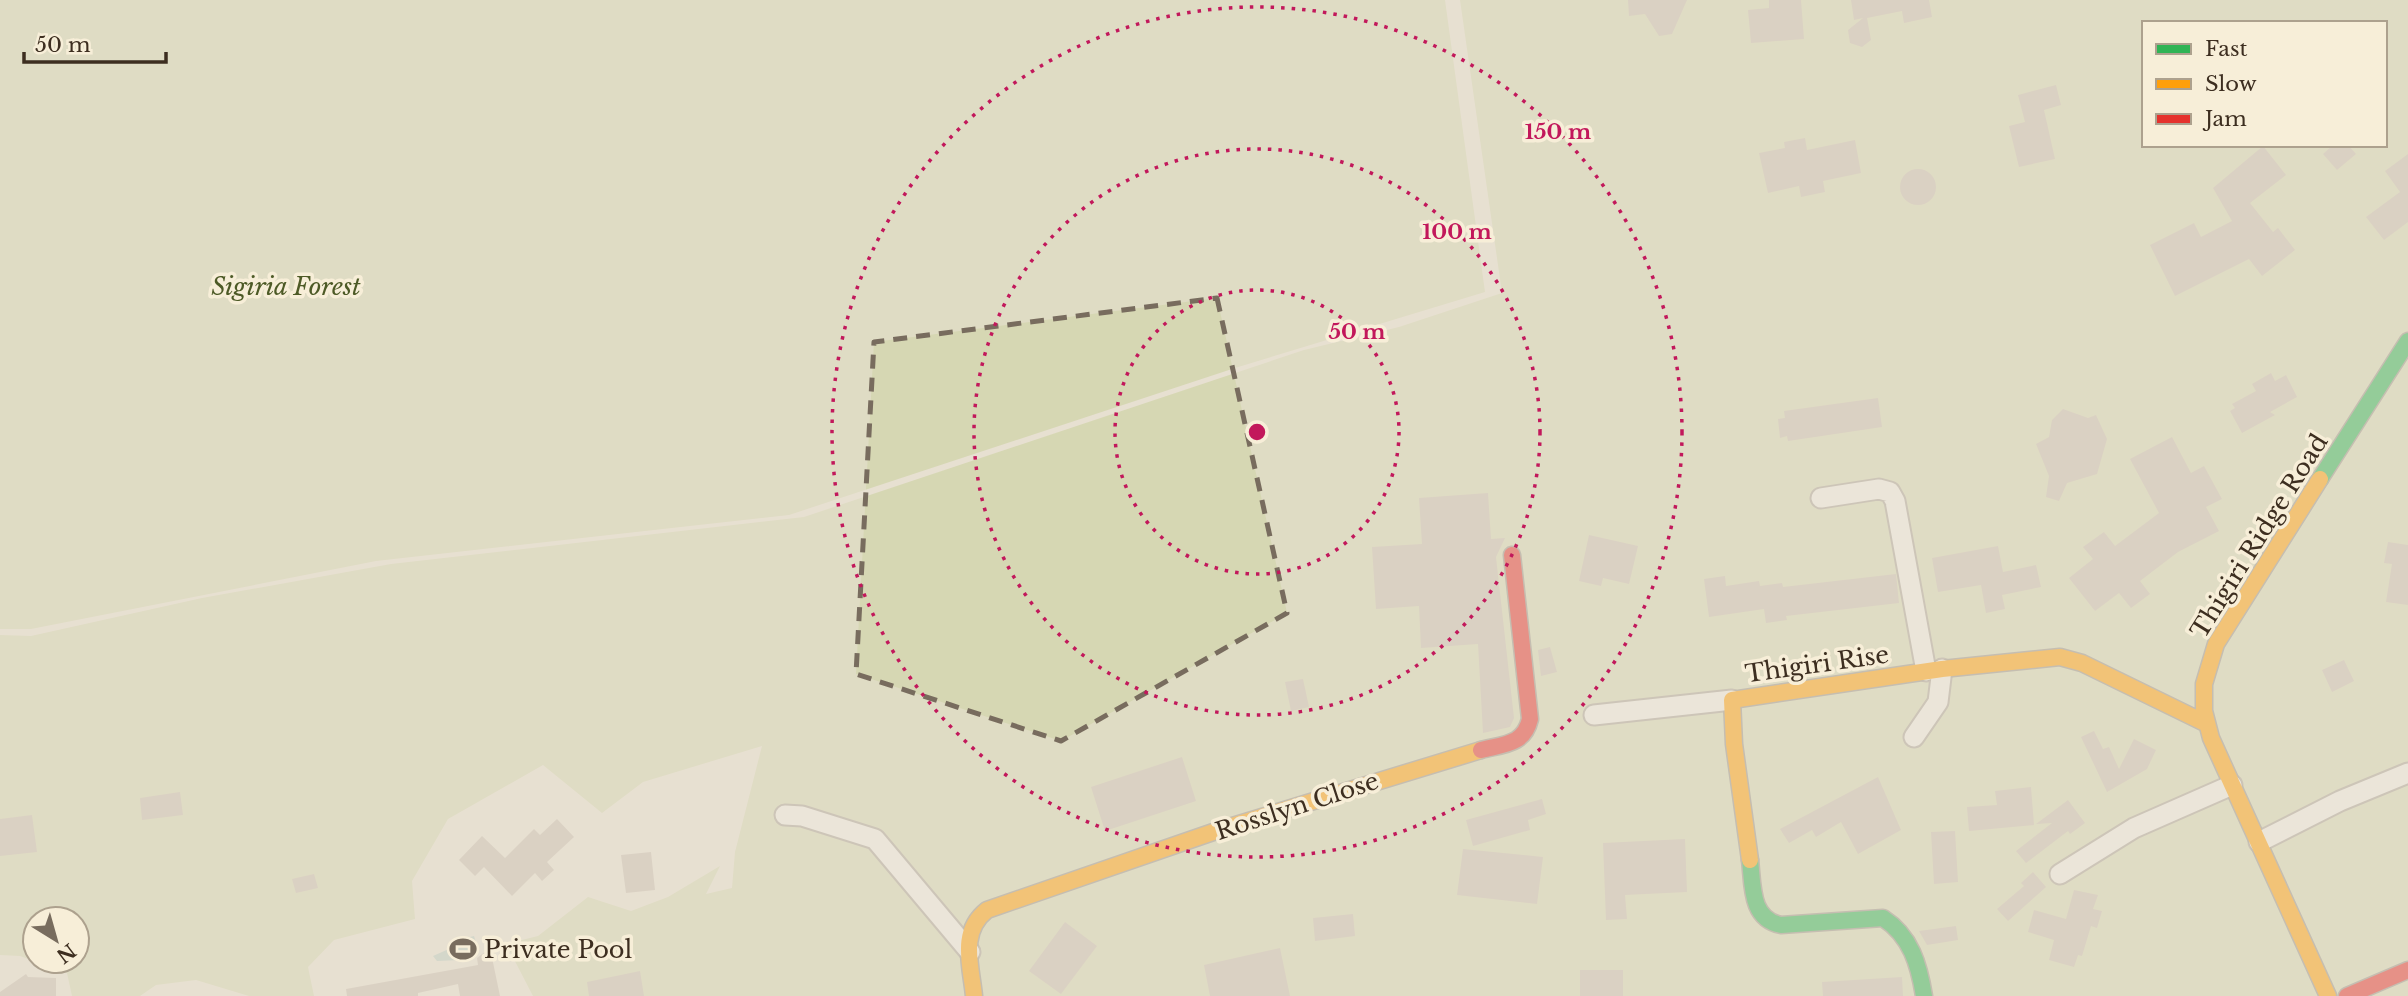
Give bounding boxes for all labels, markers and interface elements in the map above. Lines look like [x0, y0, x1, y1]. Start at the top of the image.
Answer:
scale bar [24, 21, 166, 65]
legend [2142, 21, 2387, 147]
text: 50 m [35, 32, 91, 58]
text: Fast [2205, 36, 2247, 62]
text: Slow [2205, 71, 2257, 97]
text: Jam [2202, 106, 2247, 132]
text: 150 m [1525, 119, 1591, 145]
text: 100 m [1422, 219, 1492, 245]
park label: Sigiria Forest [211, 272, 361, 301]
text: 50 m [1328, 319, 1386, 345]
centre of rings [1245, 420, 1269, 444]
street label: Thigiri Ridge Road [2184, 429, 2334, 643]
street label: Thigiri Rise [1743, 640, 1891, 688]
street label: Rosslyn Close [1212, 766, 1382, 846]
north arrow [21, 905, 91, 975]
sports icon: Private Pool [448, 934, 478, 964]
place label: Private Pool [484, 935, 633, 964]
text: N [52, 939, 80, 968]

